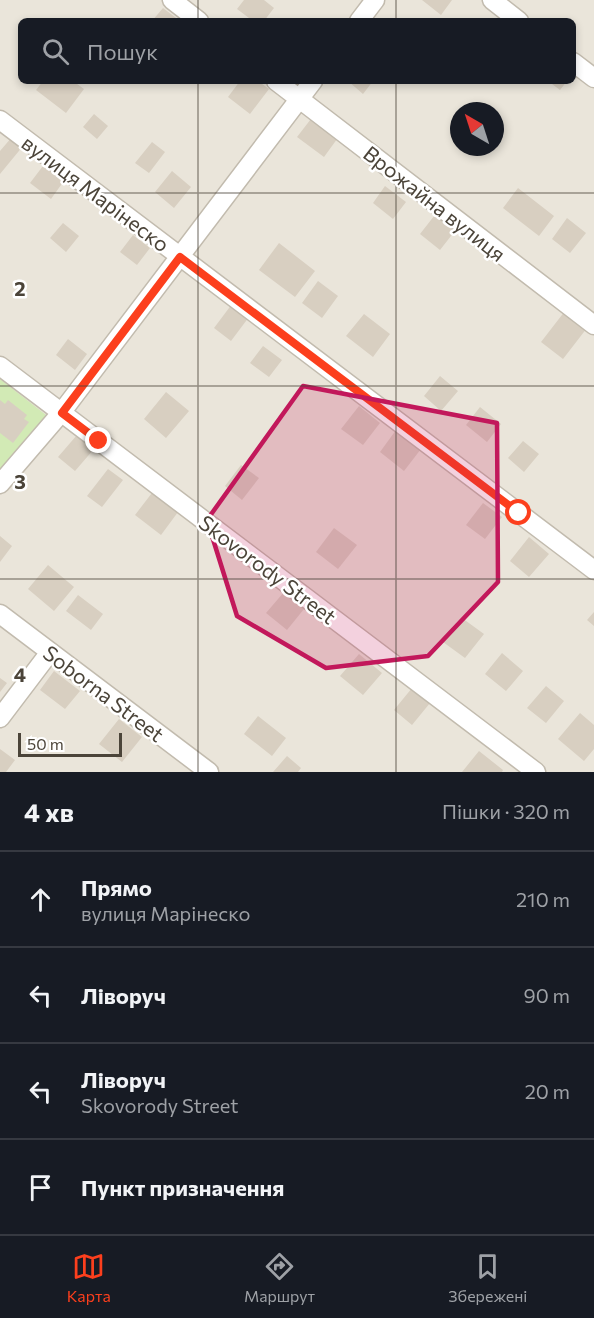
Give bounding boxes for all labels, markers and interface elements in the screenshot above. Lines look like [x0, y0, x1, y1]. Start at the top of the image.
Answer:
search box [18, 18, 576, 84]
icon: search [39, 35, 72, 68]
text: Пошук [87, 38, 158, 65]
north arrow [450, 102, 504, 156]
street label: вулиця Марінеско [17, 129, 175, 257]
street label: Врожайна вулиця [359, 140, 511, 266]
text: 2 [14, 276, 26, 300]
route end [85, 427, 111, 453]
text: 3 [14, 469, 26, 493]
route start [505, 499, 531, 525]
street label: Skovorody Street [194, 509, 342, 629]
street label: Soborna Street [39, 639, 169, 747]
text: 4 [14, 662, 26, 686]
scale bar [18, 730, 122, 758]
text: 50 m [27, 734, 64, 753]
text: 4 хв [24, 796, 74, 827]
text: Пішки · 320 m [442, 799, 570, 823]
text: Прямо [81, 874, 152, 901]
icon: ahead [24, 883, 57, 916]
text: 210 m [516, 887, 570, 911]
text: вулиця Марінеско [81, 901, 250, 925]
icon: left [24, 979, 57, 1012]
text: Ліворуч [81, 982, 166, 1009]
text: 90 m [524, 983, 570, 1007]
text: Ліворуч [81, 1066, 166, 1093]
icon: left [24, 1075, 57, 1108]
text: 20 m [525, 1079, 570, 1103]
text: Skovorody Street [81, 1093, 238, 1117]
icon: arrive [24, 1171, 57, 1204]
text: Пункт призначення [81, 1174, 284, 1201]
tab: Карта [67, 1250, 111, 1305]
tab: Маршрут [244, 1250, 315, 1305]
tab: Збережені [448, 1250, 527, 1305]

